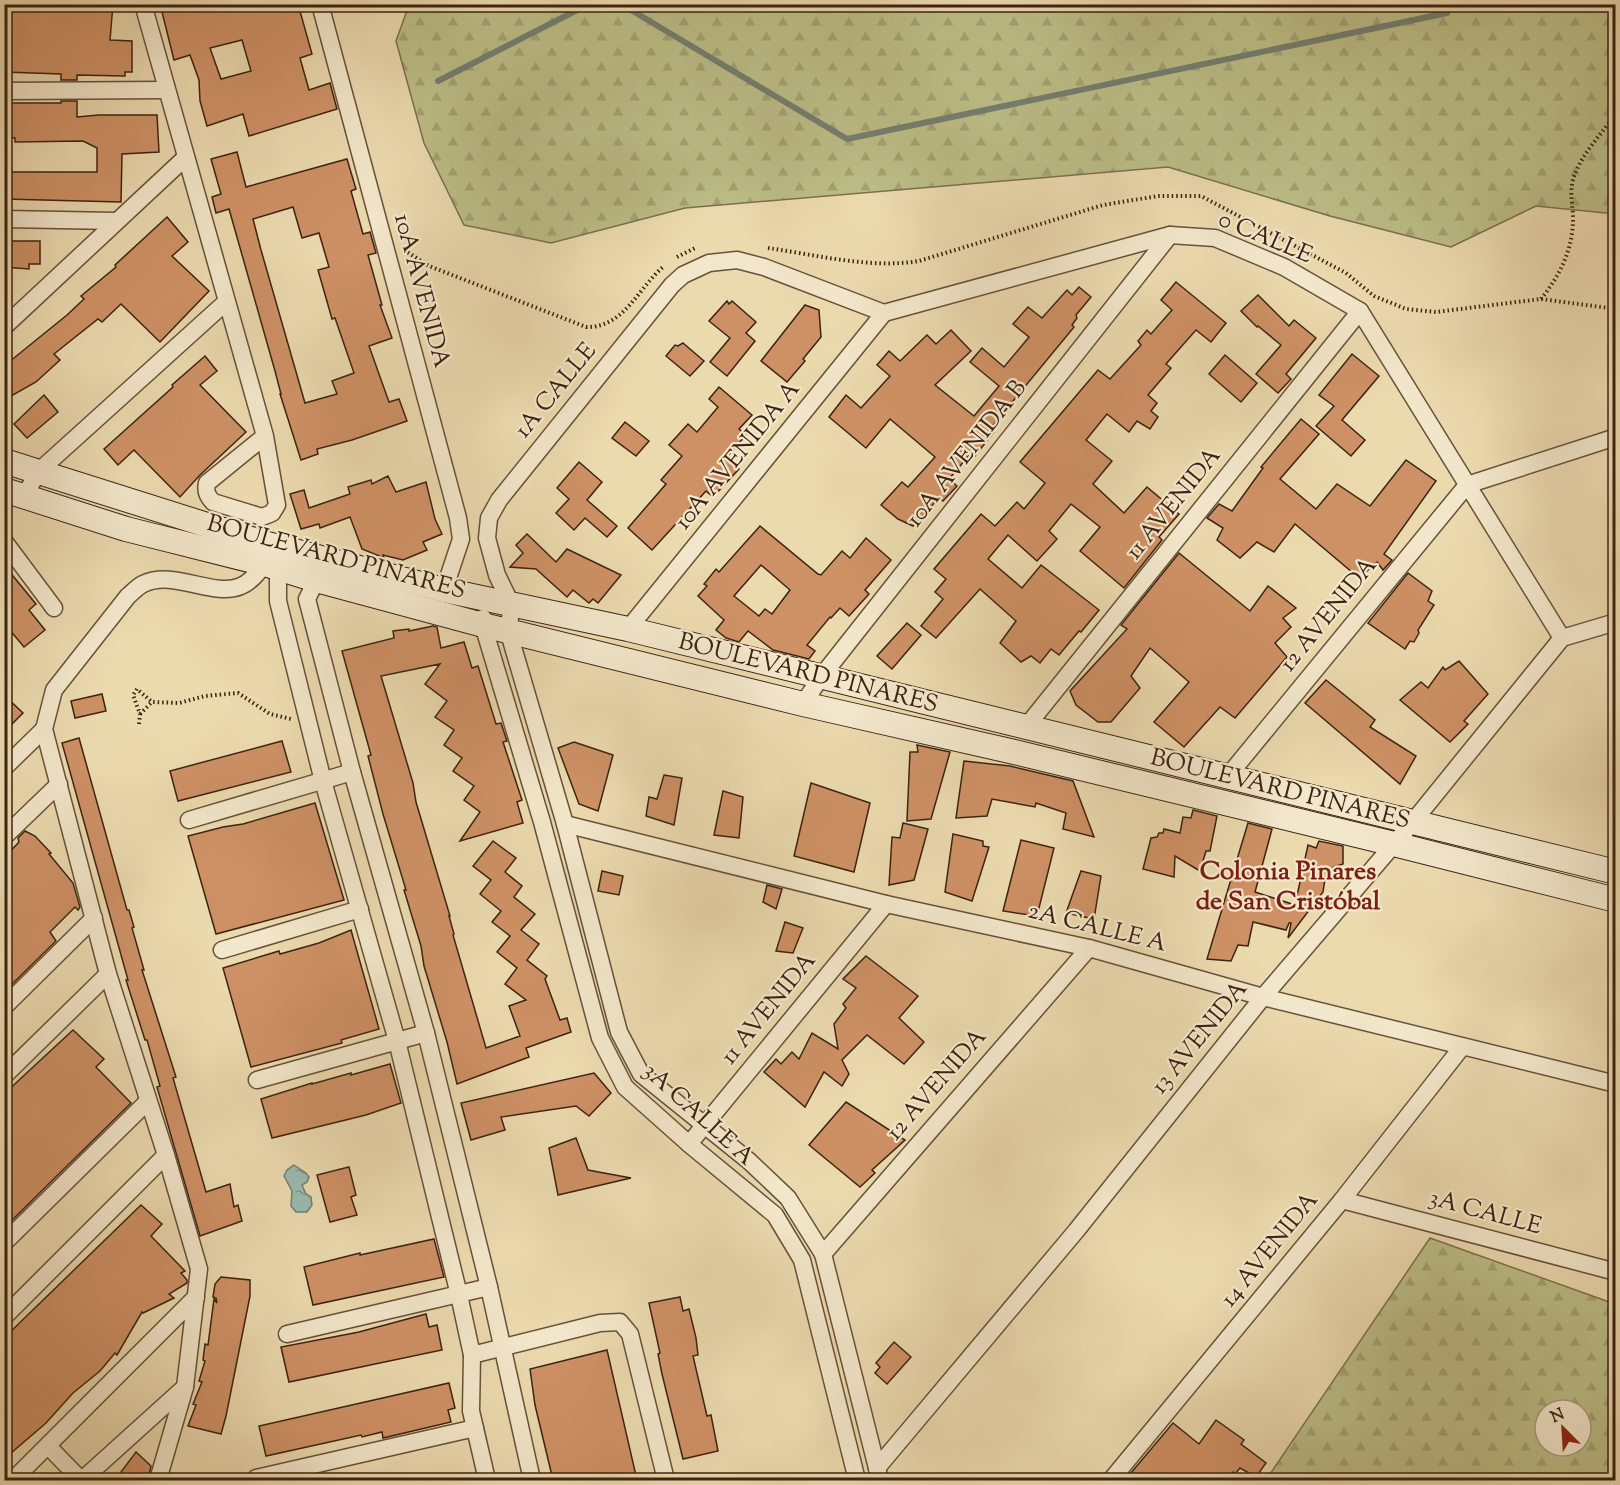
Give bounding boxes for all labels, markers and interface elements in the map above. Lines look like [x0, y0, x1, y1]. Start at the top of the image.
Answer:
street label: 0 CALLE [1213, 203, 1318, 273]
street label: 10A AVENIDA [384, 210, 458, 372]
street label: 1A CALLE [507, 336, 605, 446]
street label: 10A AVENIDA B [899, 373, 1035, 535]
street label: 10A AVENIDA A [667, 374, 809, 538]
street label: 11 AVENIDA [1118, 440, 1230, 567]
street label: BOULEVARD PINARES [203, 507, 469, 609]
street label: 12 AVENIDA [1272, 550, 1386, 680]
street label: BOULEVARD PINARES [675, 625, 941, 723]
street label: BOULEVARD PINARES [1147, 741, 1413, 839]
district label: Colonia Pinares de San Cristóbal [1196, 854, 1381, 921]
street label: 2A CALLE A [1024, 894, 1170, 962]
street label: 11 AVENIDA [713, 945, 825, 1072]
street label: 13 AVENIDA [1144, 974, 1257, 1102]
street label: 12 AVENIDA [879, 1021, 996, 1149]
street label: 3A CALLE A [635, 1055, 762, 1175]
street label: 3A CALLE [1425, 1182, 1546, 1245]
street label: 14 AVENIDA [1213, 1185, 1327, 1315]
north arrow [1533, 1398, 1593, 1458]
text: N [1547, 1403, 1569, 1430]

